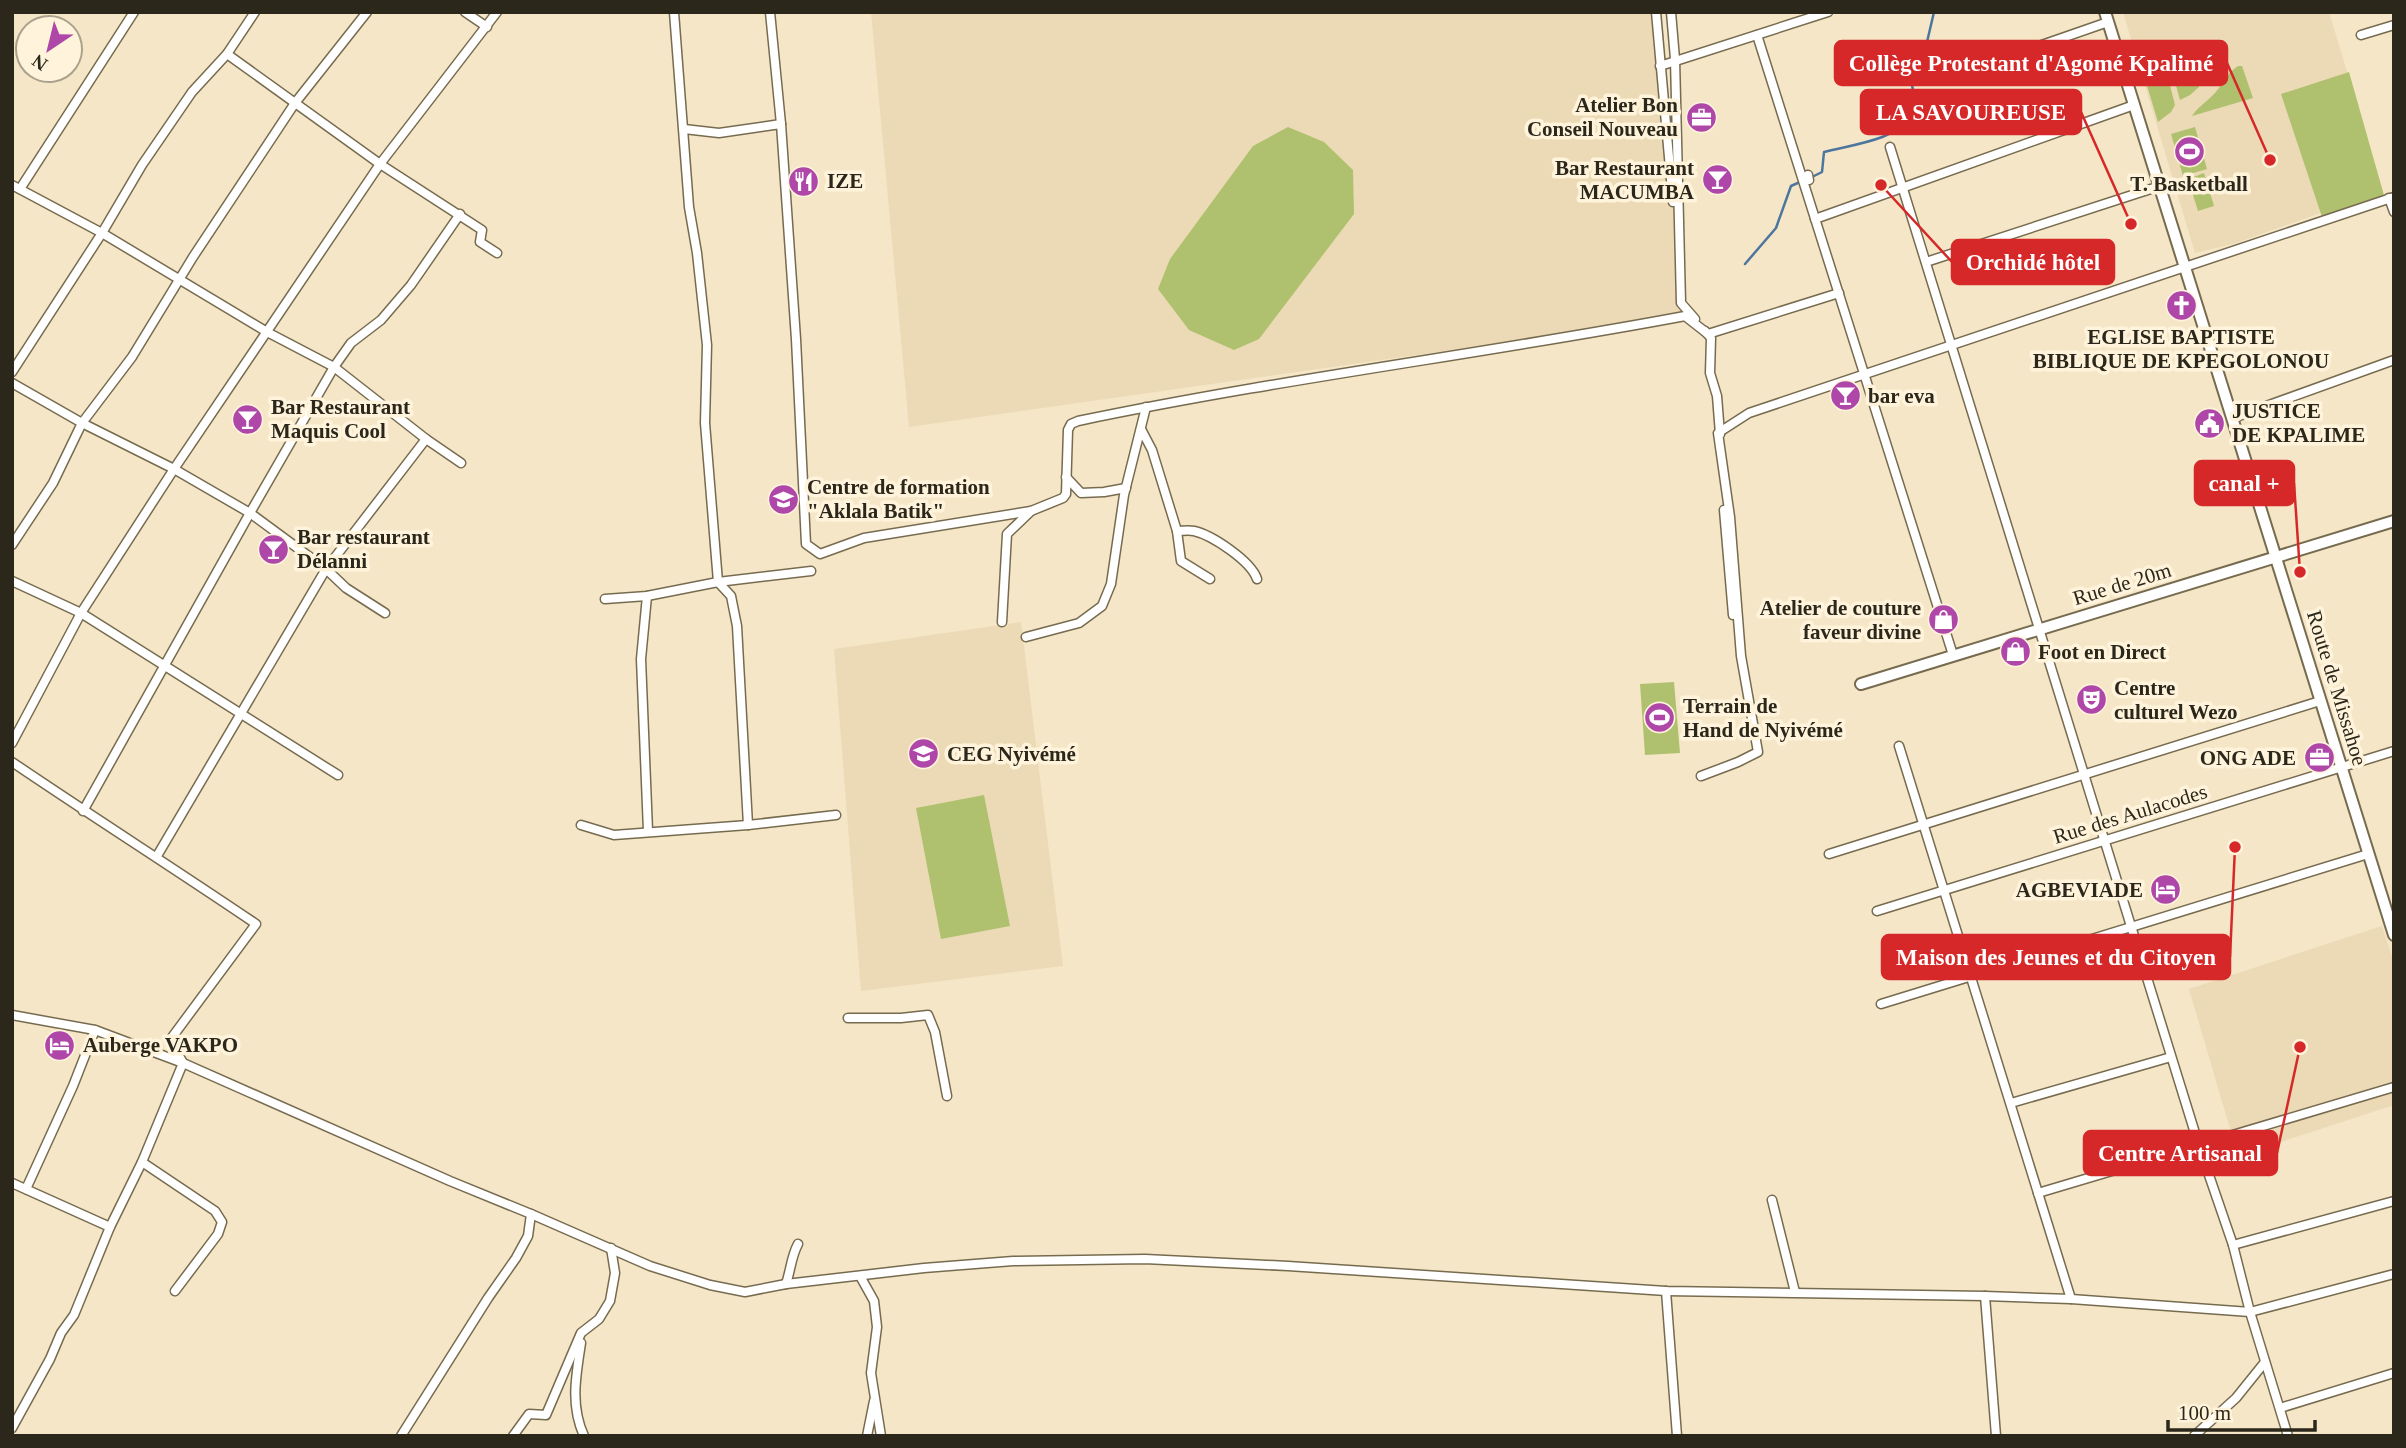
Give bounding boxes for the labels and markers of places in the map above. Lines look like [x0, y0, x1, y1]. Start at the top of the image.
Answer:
callout: Collège Protestant d'Agomé Kpalimé [1835, 41, 2227, 85]
callout: LA SAVOUREUSE [1861, 90, 2081, 134]
place label: Atelier Bon Conseil Nouveau [1527, 93, 1678, 141]
office icon: Atelier Bon Conseil Nouveau [1684, 100, 1718, 134]
sports icon: T. Basketball [2172, 135, 2206, 169]
place label: Bar Restaurant MACUMBA [1555, 156, 1695, 204]
bar icon: Bar Restaurant MACUMBA [1700, 163, 1734, 197]
restaurant icon: IZE [787, 164, 821, 198]
place label: IZE [827, 169, 863, 193]
place label: T. Basketball [2130, 172, 2248, 196]
callout: Orchidé hôtel [1952, 240, 2114, 284]
church icon: EGLISE BAPTISTE BIBLIQUE DE KPEGOLONOU [2164, 288, 2198, 322]
place label: EGLISE BAPTISTE BIBLIQUE DE KPEGOLONOU [2033, 325, 2329, 373]
bar icon: bar eva [1828, 379, 1862, 413]
place label: bar eva [1868, 384, 1935, 408]
place label: Bar Restaurant Maquis Cool [271, 395, 410, 443]
place label: JUSTICE DE KPALIME [2232, 399, 2365, 447]
bar icon: Bar Restaurant Maquis Cool [231, 402, 265, 436]
public building icon: JUSTICE DE KPALIME [2192, 406, 2226, 440]
callout: canal + [2195, 461, 2294, 505]
place label: Centre de formation "Aklala Batik" [807, 475, 990, 523]
school or university icon: Centre de formation "Aklala Batik" [767, 482, 801, 516]
place label: Bar restaurant Délanni [297, 525, 430, 573]
bar icon: Bar restaurant Délanni [257, 532, 291, 566]
place label: Atelier de couture faveur divine [1760, 596, 1921, 644]
shop icon: Atelier de couture faveur divine [1927, 603, 1961, 637]
shop icon: Foot en Direct [1998, 635, 2032, 669]
place label: Foot en Direct [2038, 640, 2166, 664]
place label: Centre culturel Wezo [2114, 676, 2237, 724]
theatre icon: Centre culturel Wezo [2074, 683, 2108, 717]
place label: Terrain de Hand de Nyivémé [1683, 694, 1843, 742]
sports icon: Terrain de Hand de Nyivémé [1643, 701, 1677, 735]
school or university icon: CEG Nyivémé [907, 737, 941, 771]
office icon: ONG ADE [2302, 741, 2336, 775]
place label: CEG Nyivémé [947, 742, 1076, 766]
place label: ONG ADE [2200, 746, 2296, 770]
hotel icon: AGBEVIADE [2149, 873, 2183, 907]
place label: AGBEVIADE [2016, 878, 2143, 902]
callout: Maison des Jeunes et du Citoyen [1882, 935, 2230, 979]
hotel icon: Auberge VAKPO [43, 1028, 77, 1062]
place label: Auberge VAKPO [83, 1033, 238, 1057]
callout: Centre Artisanal [2084, 1131, 2277, 1175]

